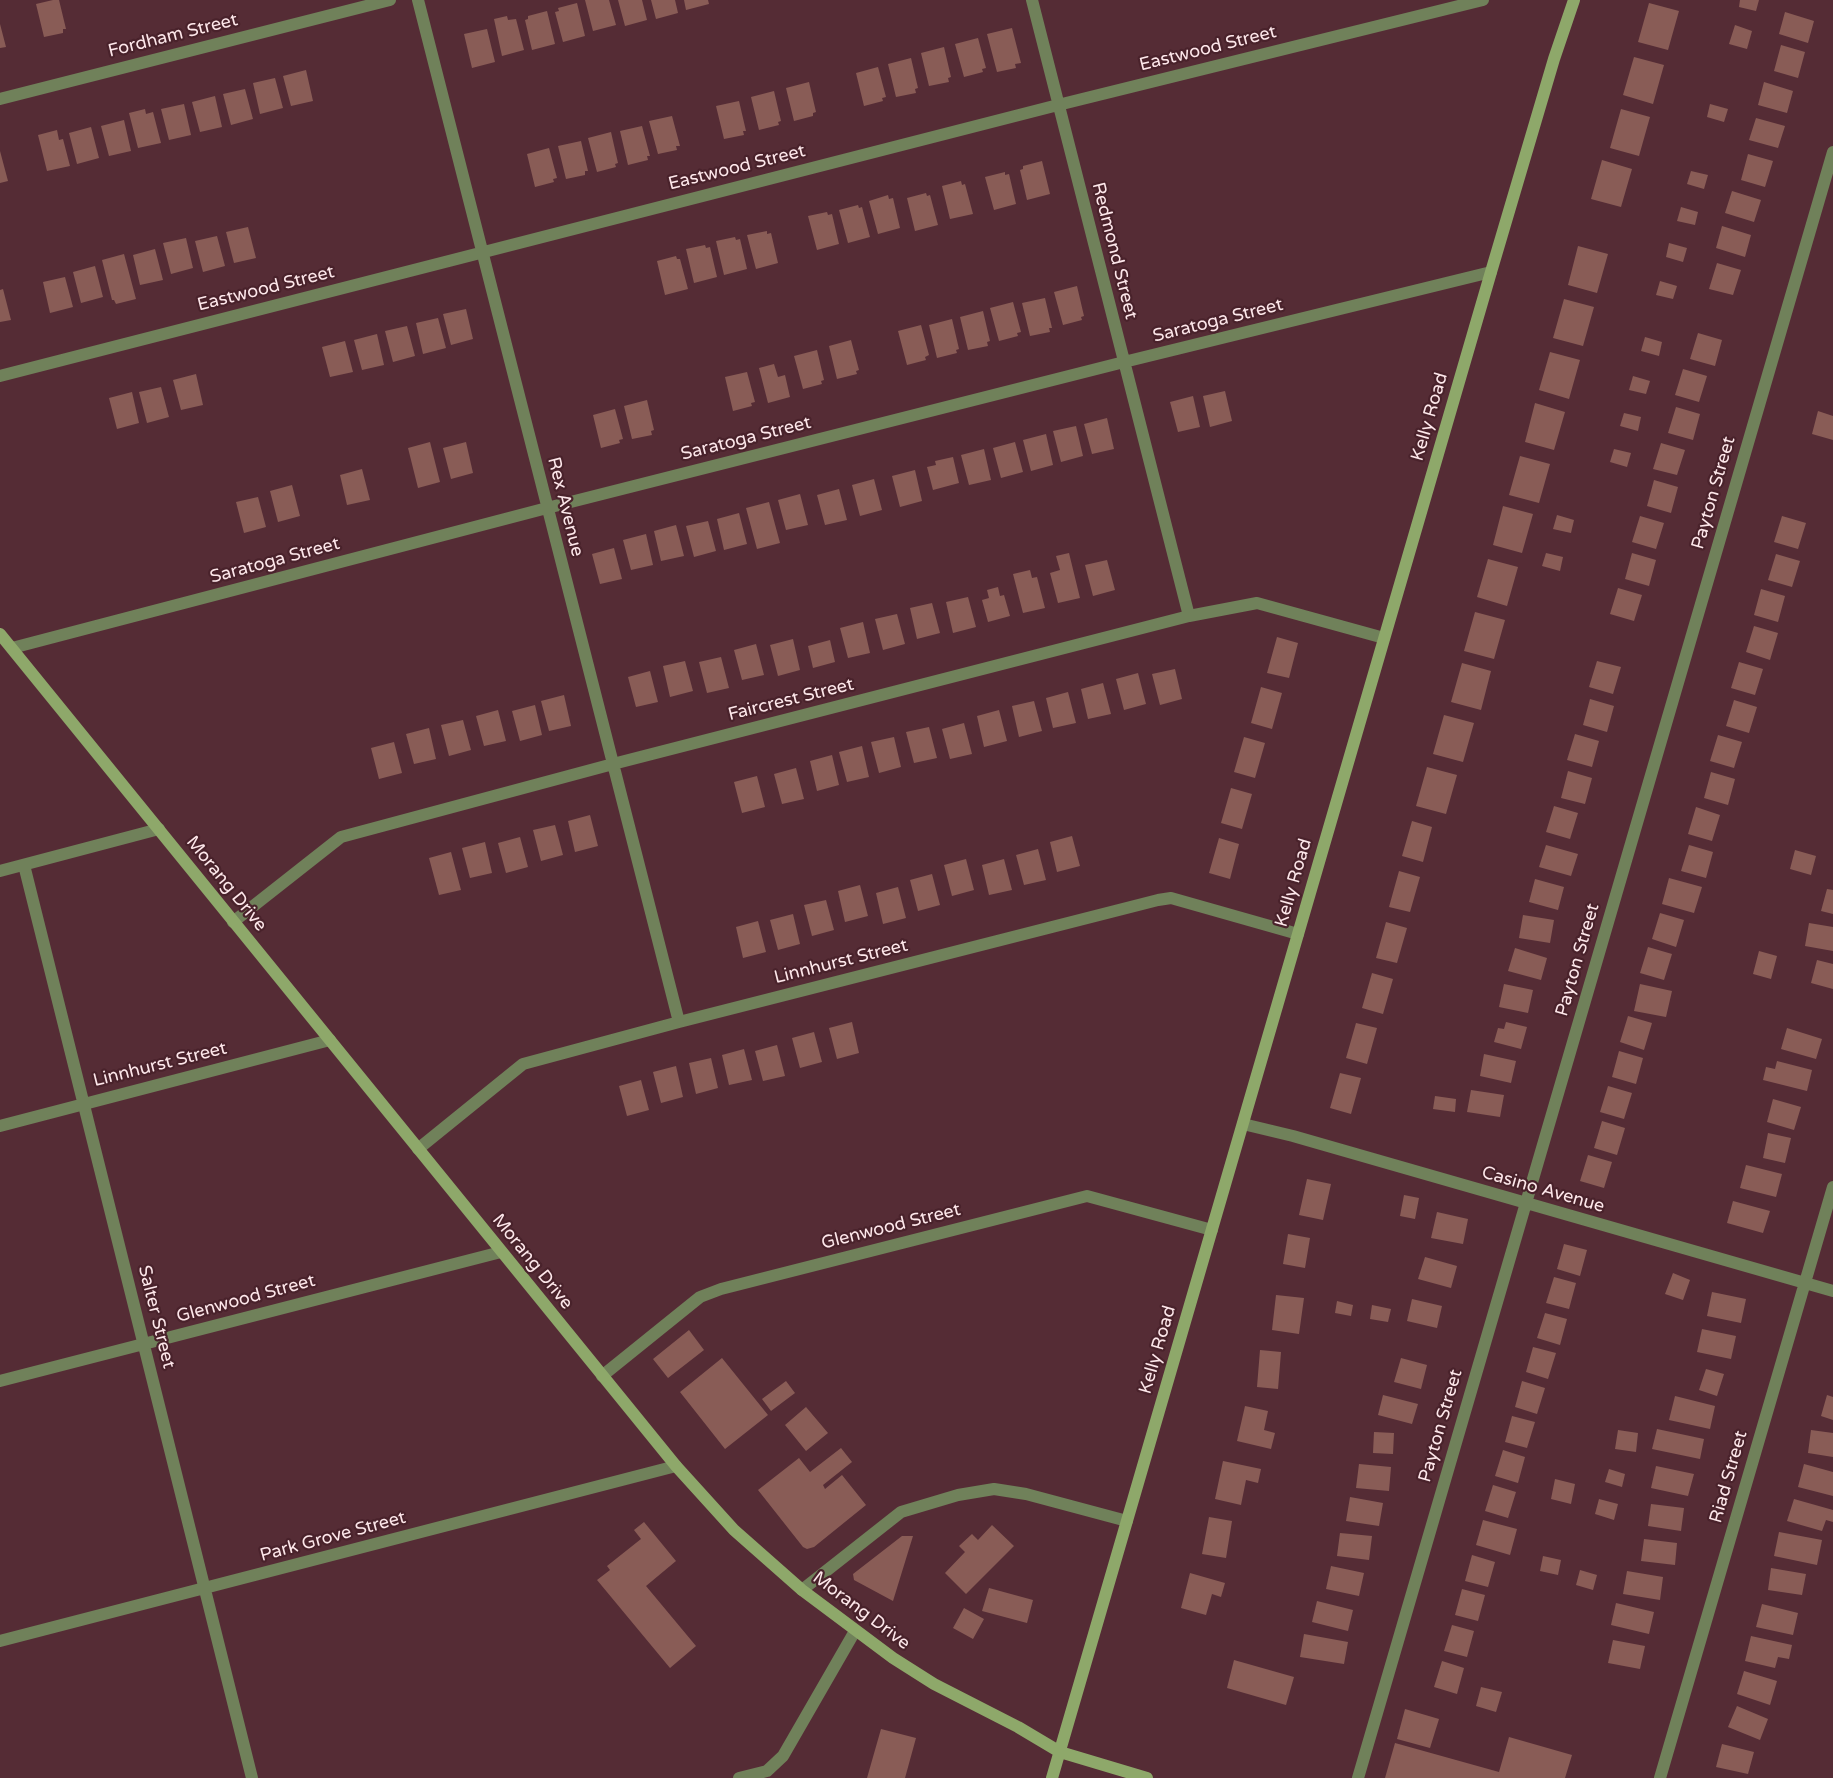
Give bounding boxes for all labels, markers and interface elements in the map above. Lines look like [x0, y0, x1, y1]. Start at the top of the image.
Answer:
street label: Fordham Street [106, 9, 240, 63]
street label: Eastwood Street [1137, 22, 1279, 76]
street label: Eastwood Street [666, 141, 808, 195]
street label: Redmond Street [1087, 180, 1141, 322]
street label: Eastwood Street [195, 262, 337, 316]
street label: Saratoga Street [1151, 294, 1285, 348]
street label: Kelly Road [1407, 370, 1453, 464]
street label: Saratoga Street [679, 412, 813, 466]
street label: Payton Street [1688, 434, 1740, 552]
street label: Rex Avenue [542, 455, 588, 559]
street label: Saratoga Street [208, 533, 342, 589]
street label: Faircrest Street [726, 674, 856, 726]
street label: Morang Drive [181, 832, 271, 936]
street label: Kelly Road [1271, 836, 1317, 930]
street label: Payton Street [1552, 901, 1604, 1019]
street label: Linnhurst Street [772, 935, 910, 989]
street label: Linnhurst Street [91, 1038, 229, 1092]
street label: Casino Avenue [1479, 1162, 1607, 1218]
street label: Glenwood Street [819, 1199, 963, 1255]
street label: Morang Drive [487, 1210, 577, 1314]
street label: Salter Street [133, 1263, 179, 1371]
street label: Glenwood Street [174, 1270, 318, 1328]
street label: Kelly Road [1135, 1303, 1181, 1397]
street label: Payton Street [1415, 1367, 1467, 1485]
street label: Riad Street [1706, 1428, 1752, 1526]
street label: Park Grove Street [258, 1507, 408, 1567]
street label: Morang Drive [808, 1567, 914, 1655]

